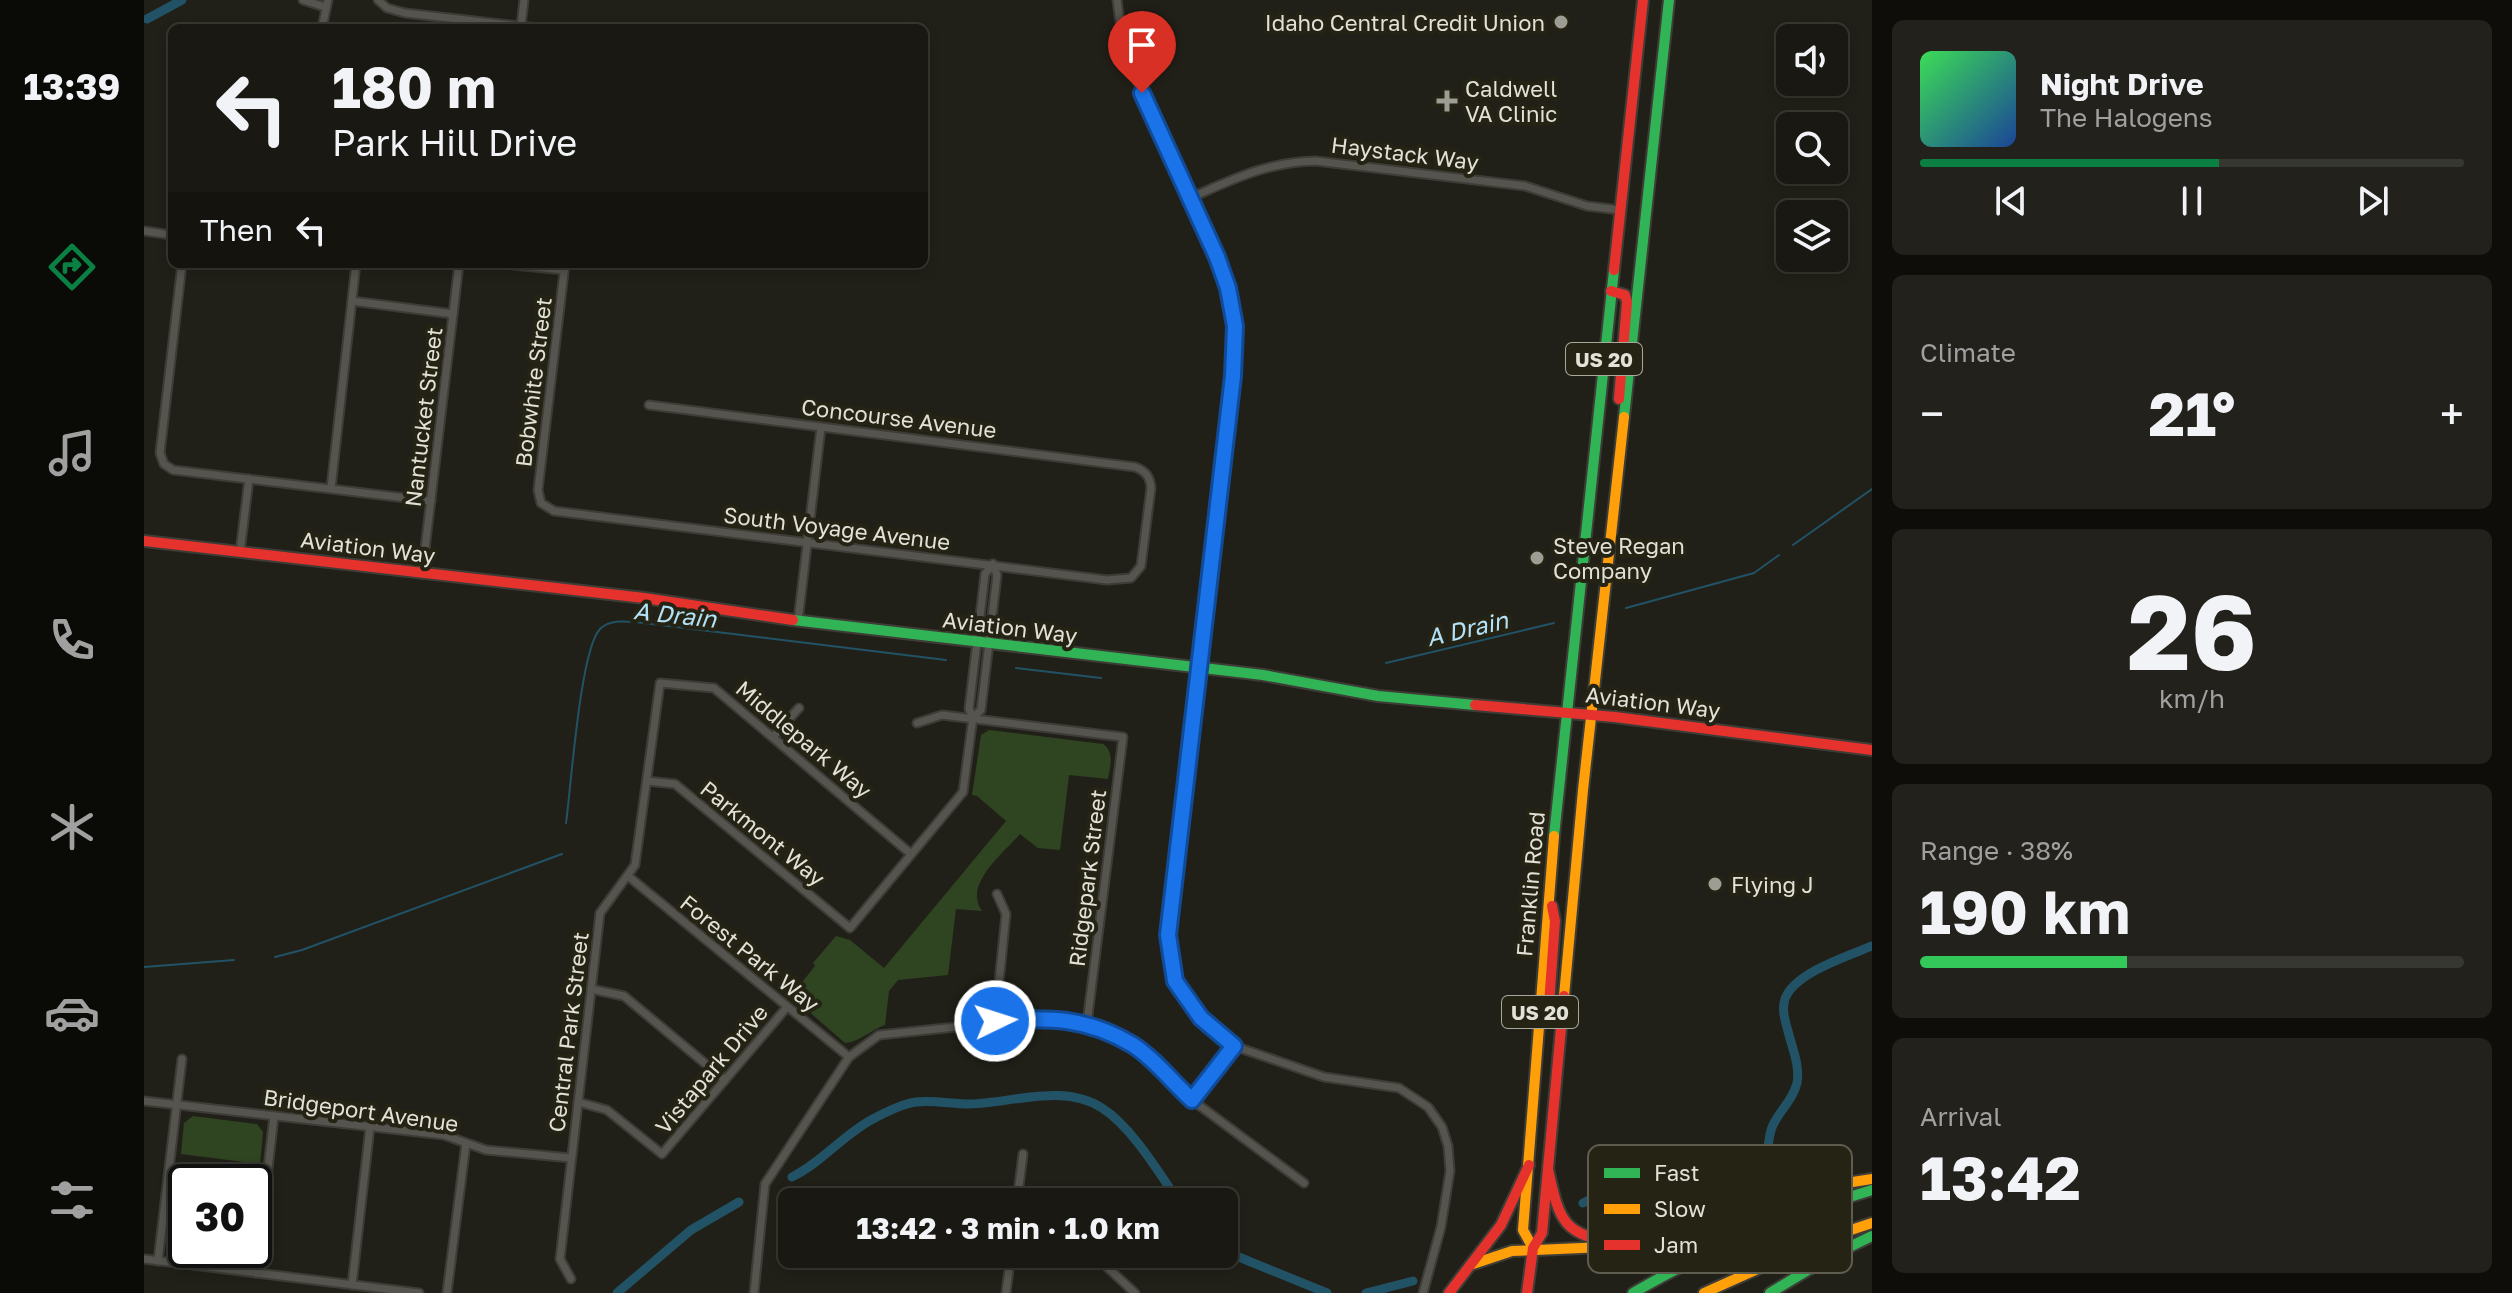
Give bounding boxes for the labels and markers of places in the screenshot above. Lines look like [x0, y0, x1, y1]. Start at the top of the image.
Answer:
place label: Idaho Central Credit Union [1265, 9, 1545, 36]
pin [1108, 11, 1176, 93]
marker: Idaho Central Credit Union [1552, 13, 1570, 31]
place label: Caldwell VA Clinic [1465, 75, 1557, 127]
marker: Caldwell VA Clinic [1436, 90, 1458, 112]
place label: Steve Regan Company [1553, 532, 1685, 584]
marker: Steve Regan Company [1528, 549, 1546, 567]
place label: Flying J [1731, 871, 1814, 898]
marker: Flying J [1706, 875, 1724, 893]

